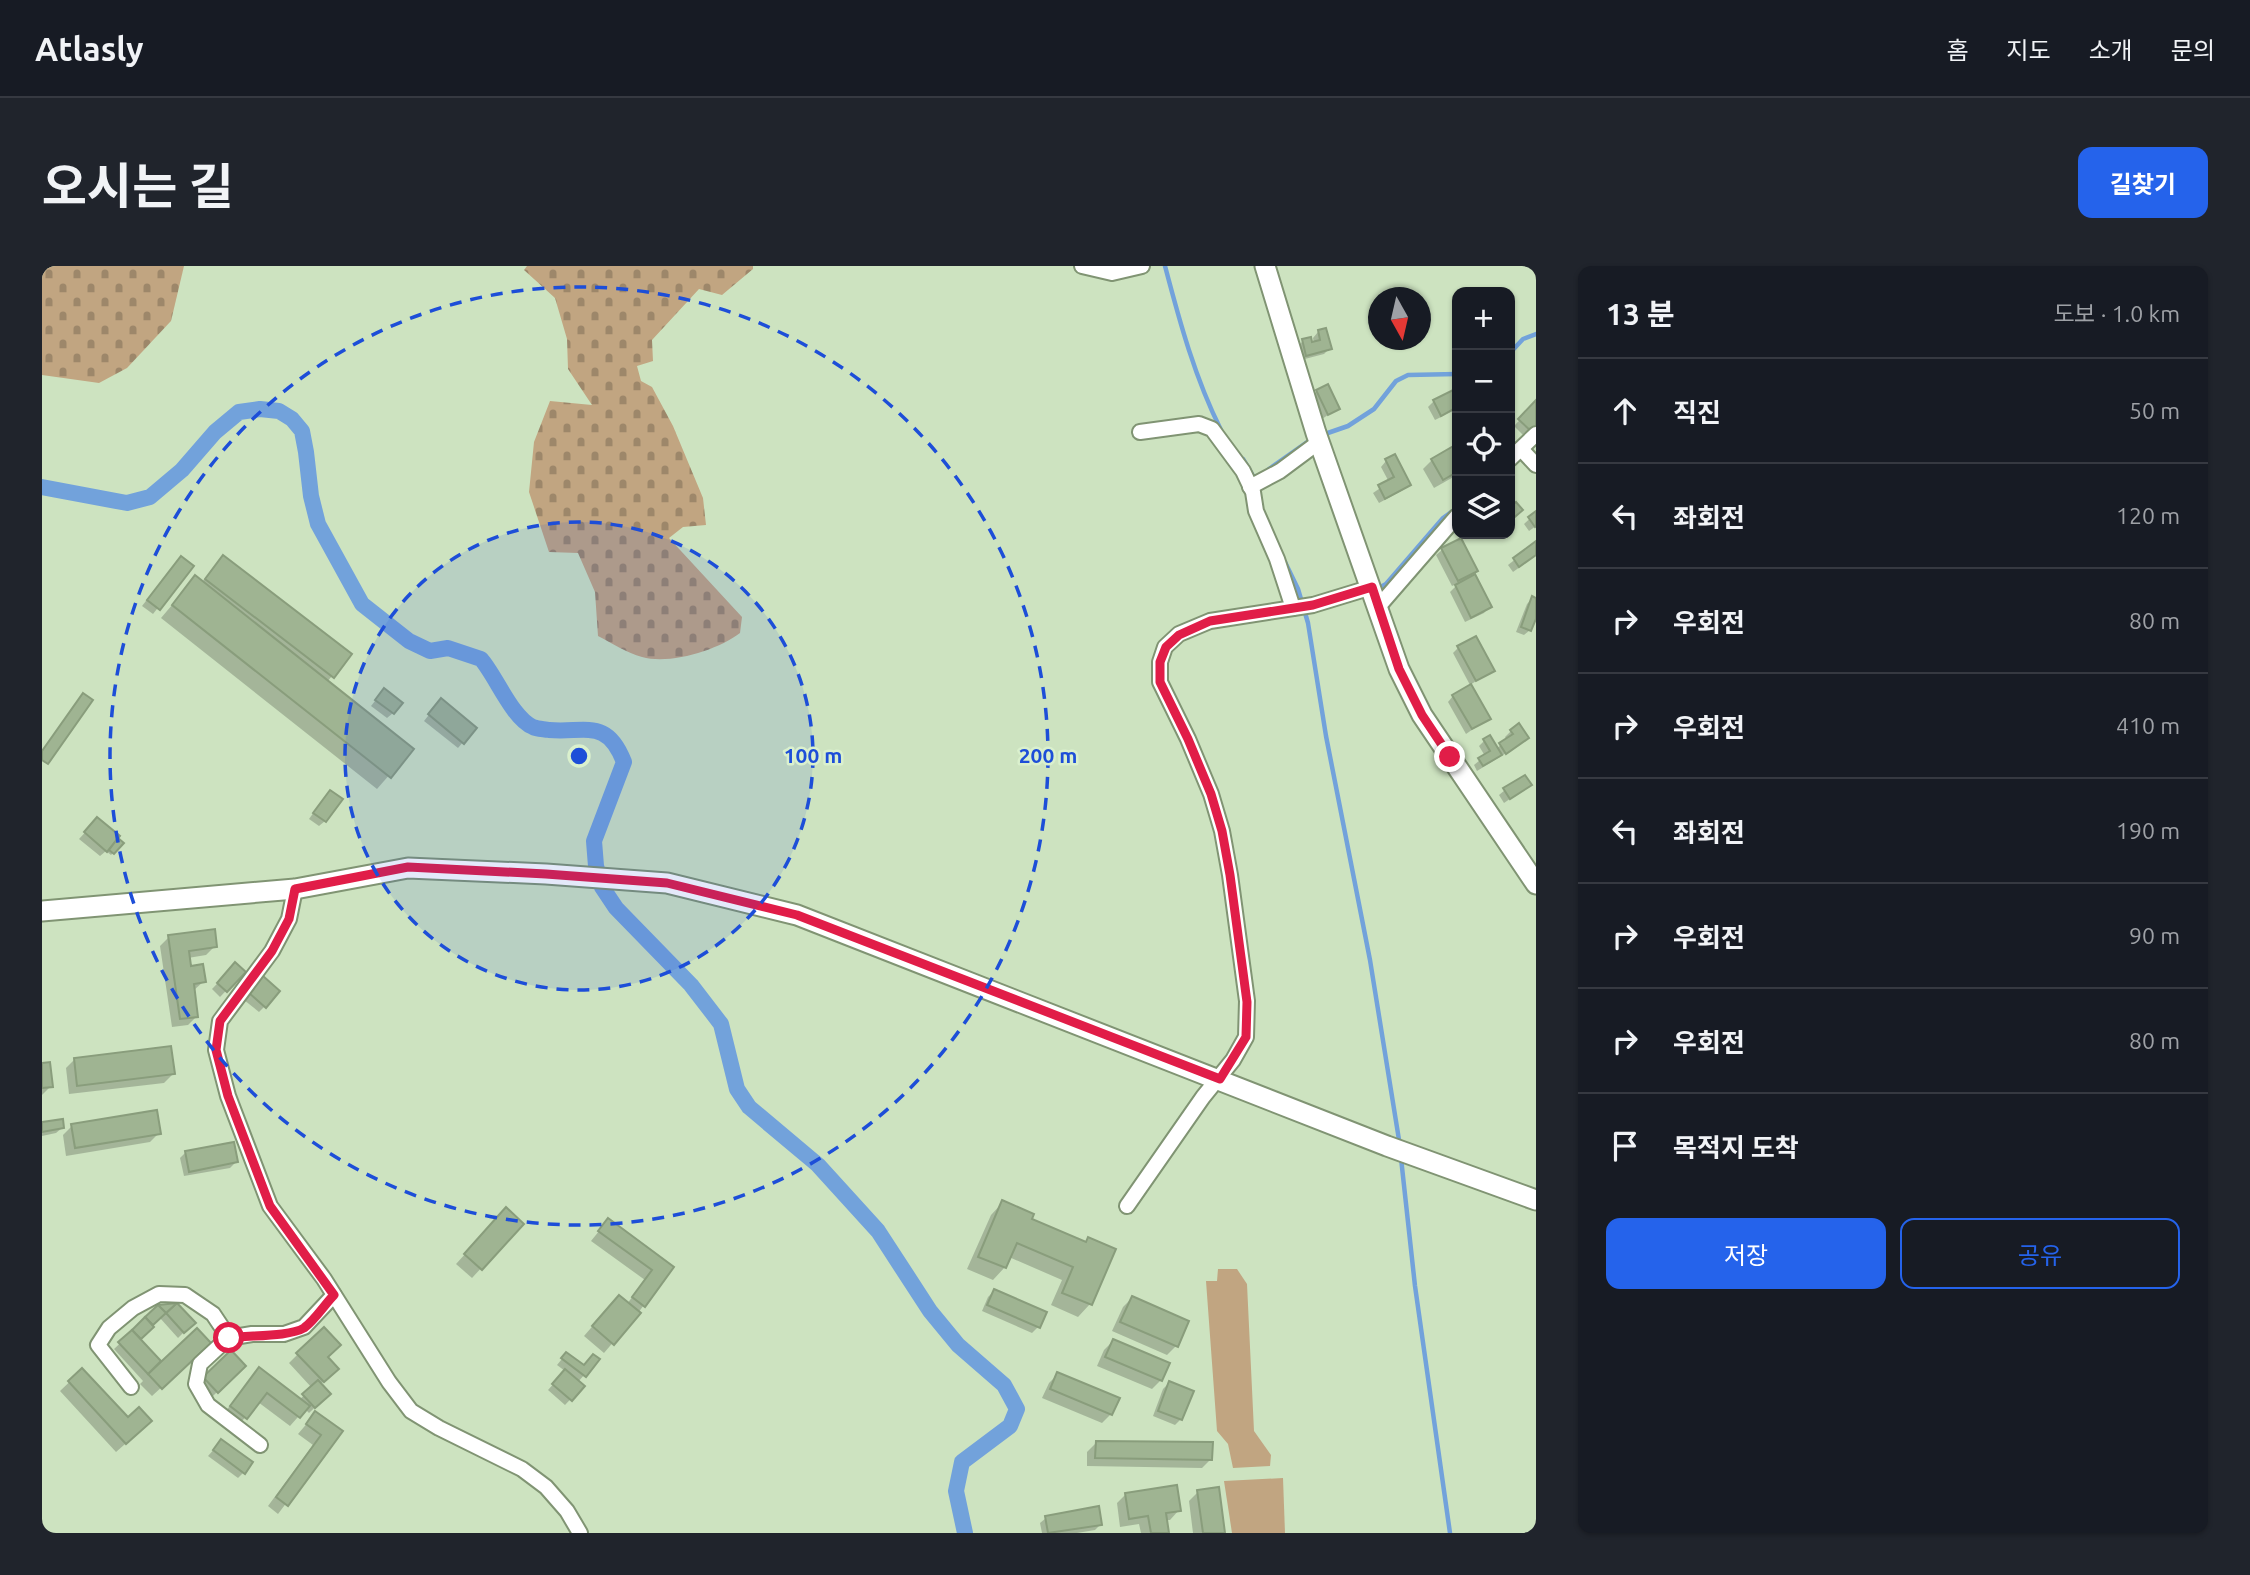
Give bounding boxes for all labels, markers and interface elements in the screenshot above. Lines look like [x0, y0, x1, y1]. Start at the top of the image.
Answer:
text: Atlasly [35, 30, 144, 67]
text: 홈 [1946, 37, 1968, 64]
text: 지도 [2006, 37, 2051, 64]
text: 소개 [2089, 37, 2133, 64]
text: 문의 [2171, 37, 2215, 64]
button: 길찾기 [2078, 147, 2208, 218]
text: 오시는 길 [42, 158, 234, 213]
north arrow [1368, 287, 1431, 350]
map controls [1452, 287, 1515, 539]
button: + [1452, 287, 1515, 350]
text: 13 분 [1606, 297, 1675, 331]
text: 도보 · 1.0 km [2053, 301, 2180, 326]
button: − [1452, 350, 1515, 413]
icon: ahead [1606, 392, 1644, 430]
text: 직진 [1673, 398, 1721, 427]
text: 50 m [2129, 398, 2180, 423]
button: locate [1452, 413, 1515, 476]
button: layers [1452, 476, 1515, 539]
icon: left [1606, 497, 1644, 535]
text: 좌회전 [1673, 503, 1745, 532]
text: 120 m [2116, 503, 2180, 528]
icon: right [1606, 602, 1644, 640]
text: 우회전 [1673, 608, 1745, 637]
text: 80 m [2129, 608, 2180, 633]
icon: right [1606, 707, 1644, 745]
text: 우회전 [1673, 713, 1745, 742]
text: 410 m [2116, 713, 2180, 738]
route end [1434, 741, 1465, 772]
text: 100 m [784, 743, 842, 767]
text: 200 m [1019, 743, 1077, 767]
centre of rings [567, 744, 591, 768]
icon: left [1606, 812, 1644, 850]
text: 좌회전 [1673, 818, 1745, 847]
text: 190 m [2116, 818, 2180, 843]
icon: right [1606, 917, 1644, 955]
text: 우회전 [1673, 923, 1745, 952]
text: 90 m [2129, 923, 2180, 948]
icon: right [1606, 1022, 1644, 1060]
text: 우회전 [1673, 1028, 1745, 1057]
text: 80 m [2129, 1028, 2180, 1053]
icon: arrive [1606, 1127, 1644, 1165]
text: 목적지 도착 [1673, 1133, 1799, 1162]
button: 저장 [1606, 1218, 1886, 1289]
button: 공유 [1900, 1218, 2180, 1289]
route start [213, 1322, 244, 1353]

